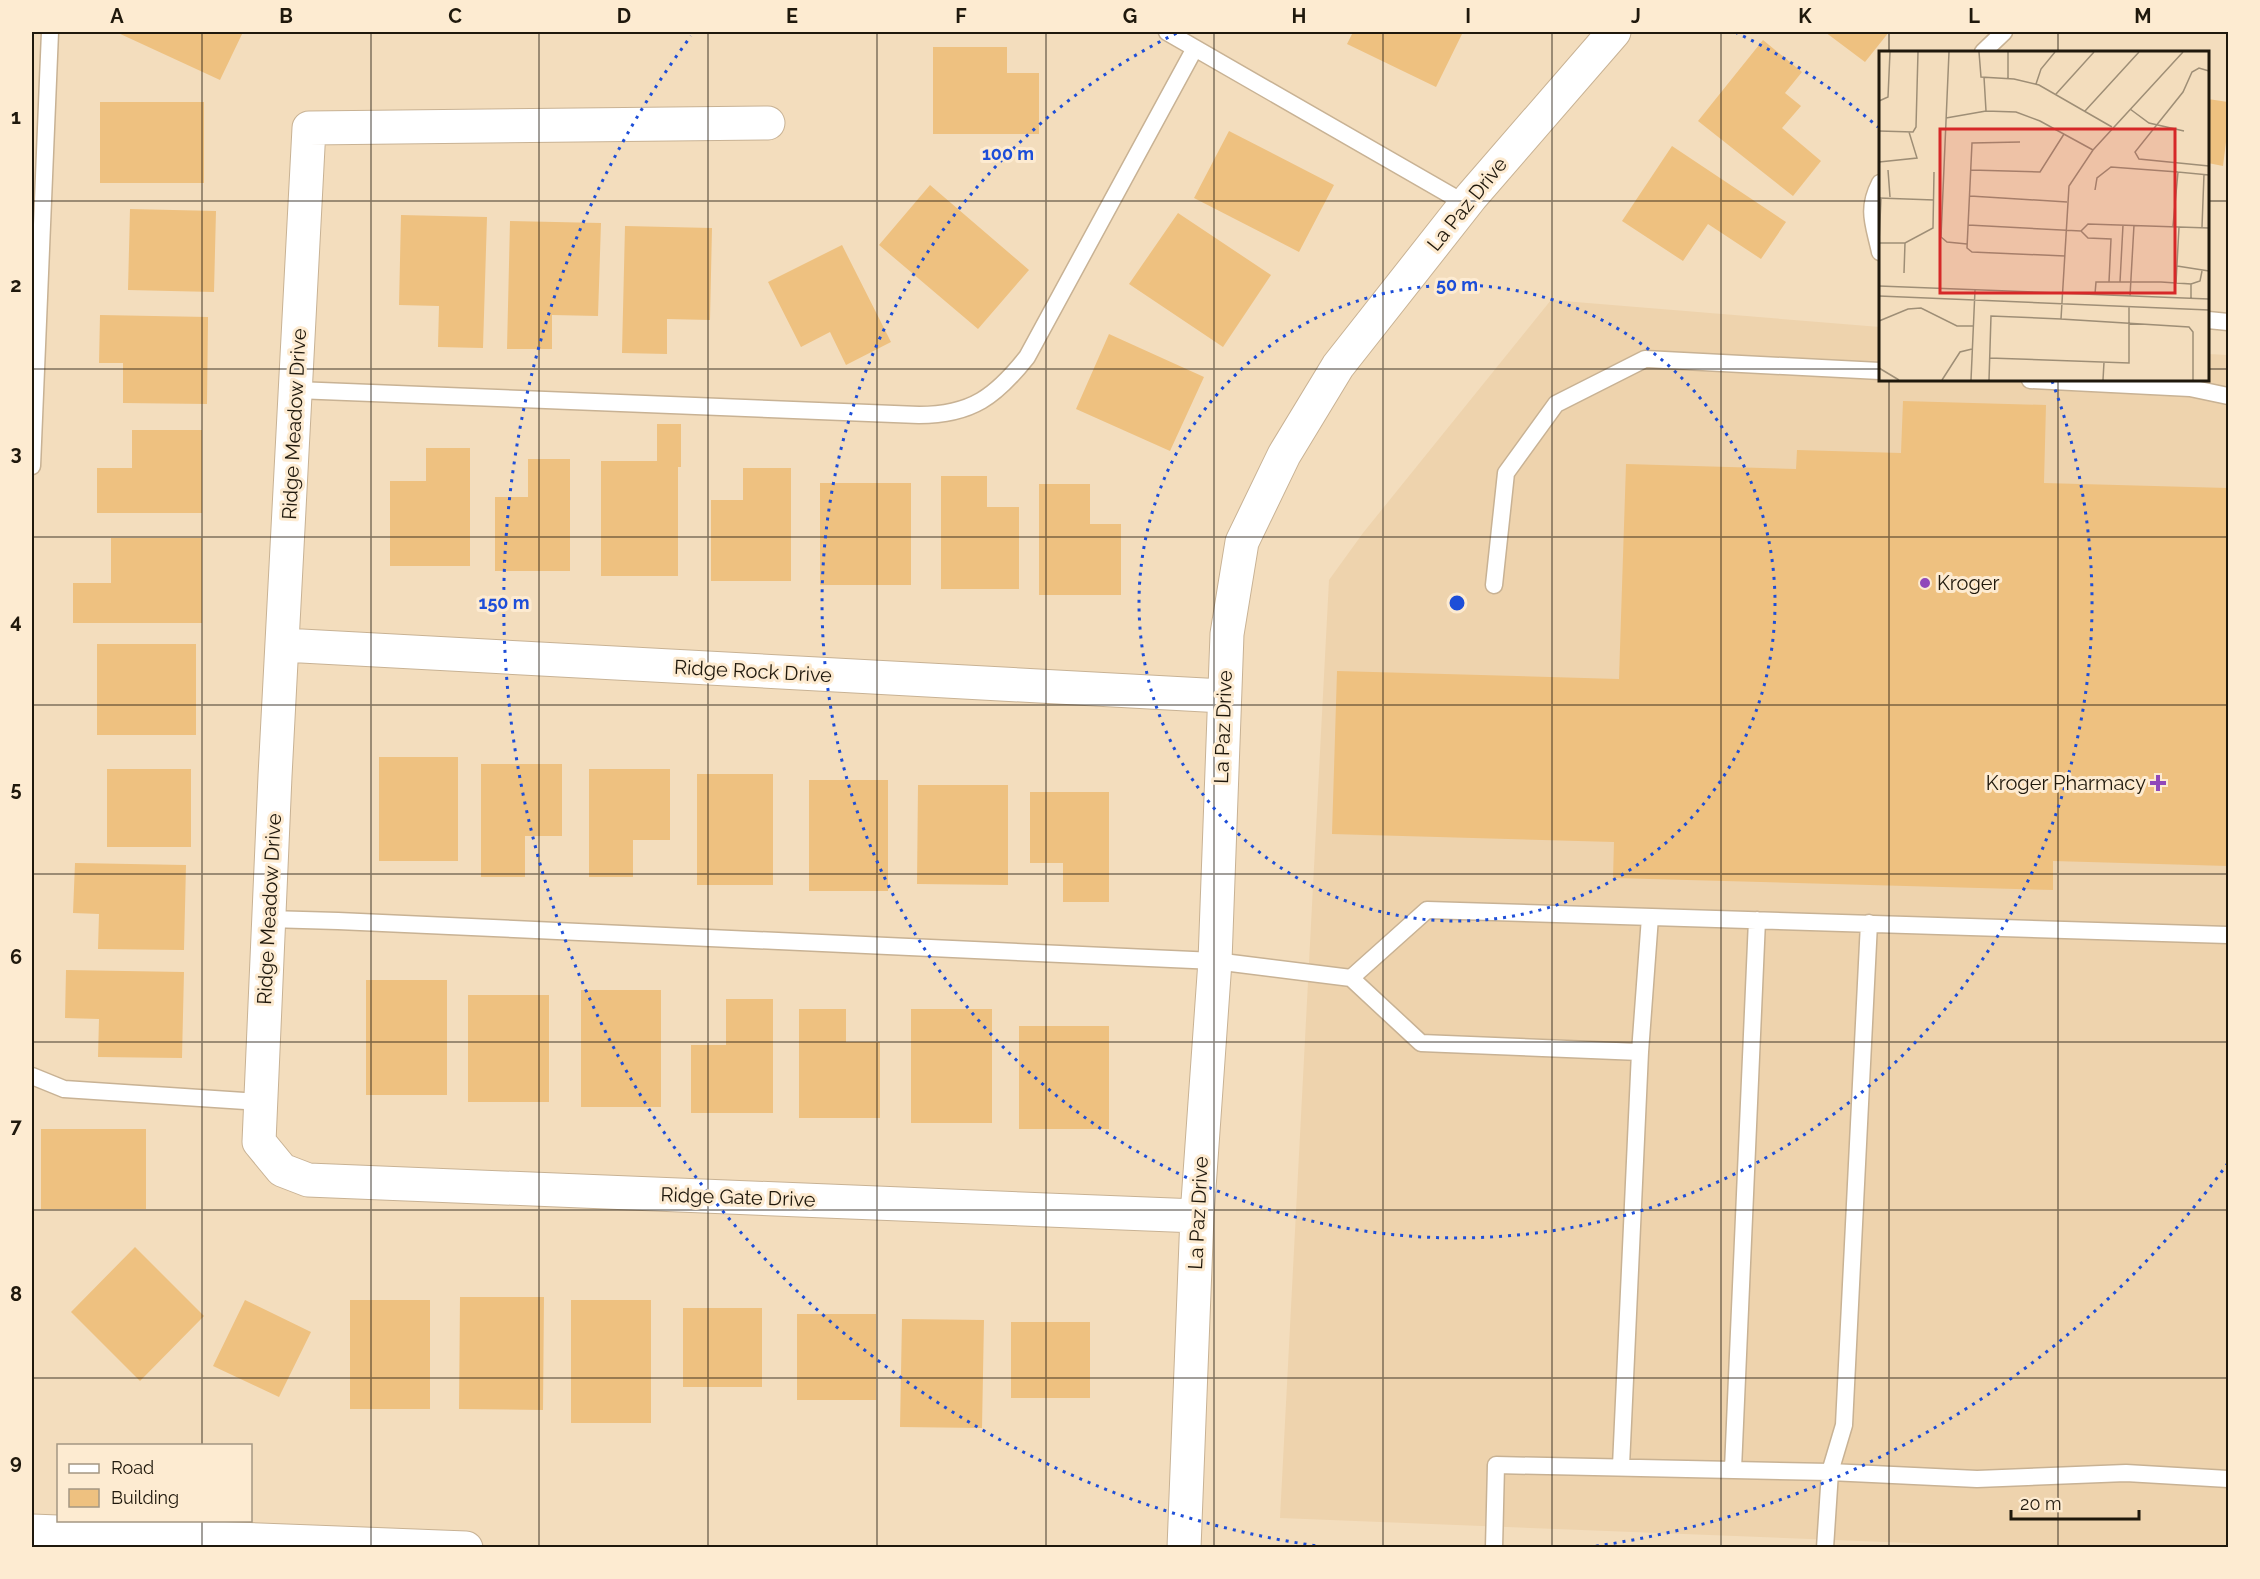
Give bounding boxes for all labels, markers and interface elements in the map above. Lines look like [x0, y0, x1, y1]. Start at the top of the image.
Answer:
text: A [110, 4, 124, 28]
text: B [279, 4, 293, 28]
text: C [448, 4, 462, 28]
text: D [617, 4, 631, 28]
text: E [786, 4, 798, 28]
text: F [955, 4, 967, 28]
text: G [1123, 4, 1137, 28]
text: H [1292, 4, 1306, 28]
text: I [1465, 4, 1471, 28]
text: J [1631, 4, 1641, 28]
text: K [1798, 4, 1812, 28]
text: L [1968, 4, 1980, 28]
text: M [2134, 4, 2152, 28]
inset map [1879, 51, 2209, 381]
text: 1 [11, 105, 21, 129]
text: 100 m [982, 143, 1034, 164]
street label: La Paz Drive [1422, 152, 1512, 256]
text: 2 [10, 273, 22, 297]
text: 50 m [1436, 274, 1478, 295]
street label: Ridge Meadow Drive [277, 328, 311, 520]
text: 3 [10, 441, 22, 465]
place label: Kroger [1937, 571, 2000, 595]
marker: Kroger [1918, 576, 1932, 590]
text: 150 m [479, 592, 530, 613]
centre of rings [1447, 593, 1467, 613]
text: 4 [10, 609, 22, 633]
street label: Ridge Rock Drive [673, 655, 833, 687]
street label: La Paz Drive [1209, 670, 1237, 784]
place label: Kroger Pharmacy [1986, 771, 2146, 795]
marker: Kroger Pharmacy [2151, 776, 2165, 790]
text: 5 [10, 777, 22, 801]
street label: Ridge Meadow Drive [252, 813, 286, 1005]
text: 6 [10, 945, 22, 969]
text: 7 [10, 1114, 22, 1138]
street label: La Paz Drive [1183, 1155, 1213, 1270]
street label: Ridge Gate Drive [660, 1182, 816, 1212]
text: 8 [10, 1282, 22, 1306]
legend [57, 1444, 252, 1522]
text: 9 [10, 1450, 22, 1474]
text: Road [111, 1457, 154, 1478]
scale bar [2011, 1483, 2138, 1521]
text: Building [111, 1487, 179, 1508]
text: 20 m [2020, 1493, 2062, 1514]

